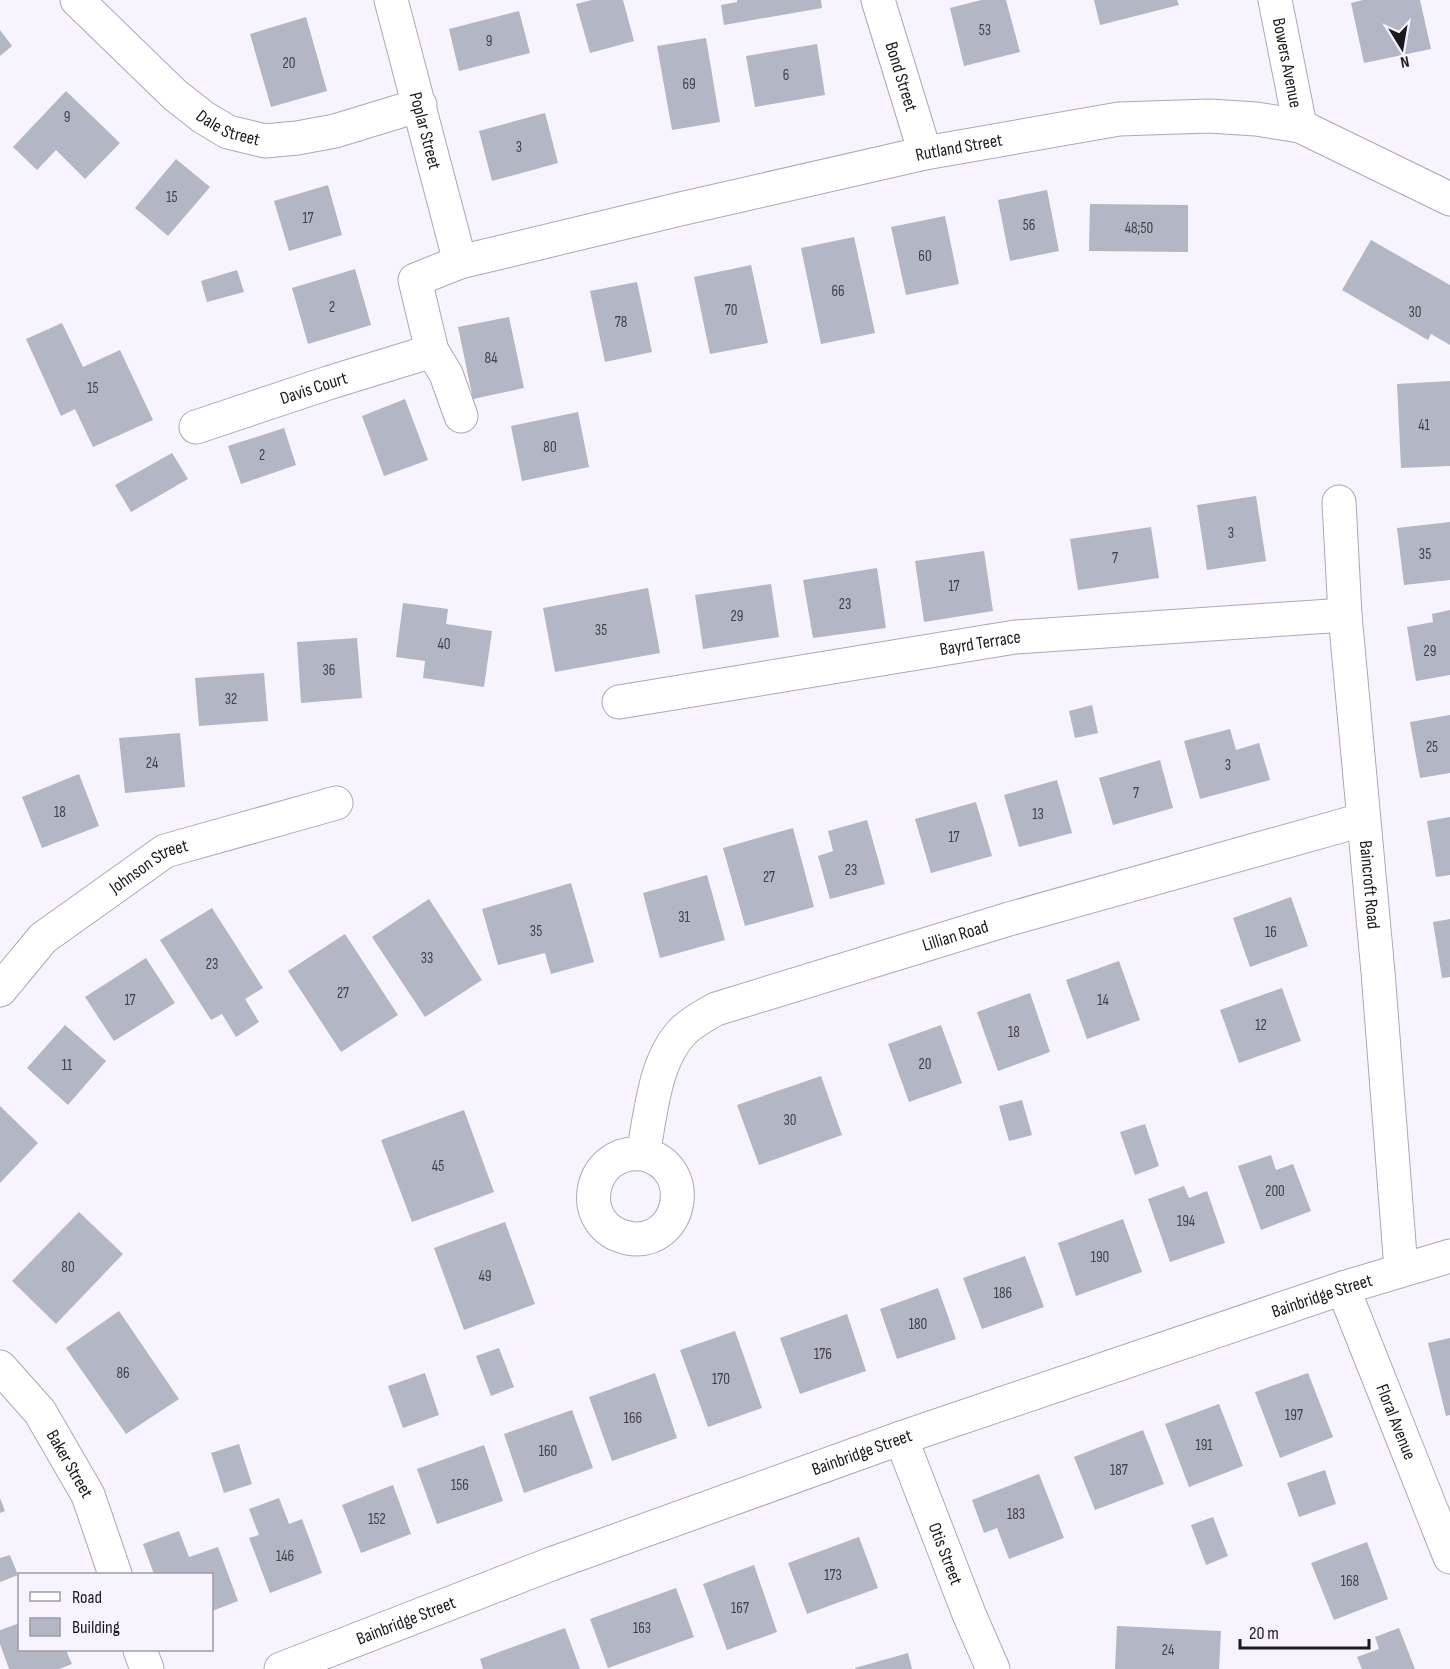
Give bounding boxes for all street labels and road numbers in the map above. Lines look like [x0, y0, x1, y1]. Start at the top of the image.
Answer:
street label: Bowers Avenue [1268, 16, 1307, 109]
street label: Bond Street [881, 39, 922, 114]
street label: Poplar Street [405, 90, 446, 172]
street label: Dale Street [192, 105, 262, 150]
street label: Rutland Street [913, 129, 1004, 165]
street label: Davis Court [277, 367, 350, 409]
street label: Bayrd Terrace [938, 626, 1021, 660]
street label: Johnson Street [104, 834, 191, 898]
street label: Baincroft Road [1355, 839, 1384, 930]
street label: Lillian Road [920, 915, 991, 956]
street label: Bainbridge Street [1269, 1269, 1375, 1322]
street label: Floral Avenue [1372, 1381, 1421, 1463]
street label: Bainbridge Street [809, 1424, 915, 1480]
street label: Baker Street [42, 1426, 98, 1502]
street label: Otis Street [924, 1520, 967, 1588]
street label: Bainbridge Street [353, 1591, 459, 1649]

